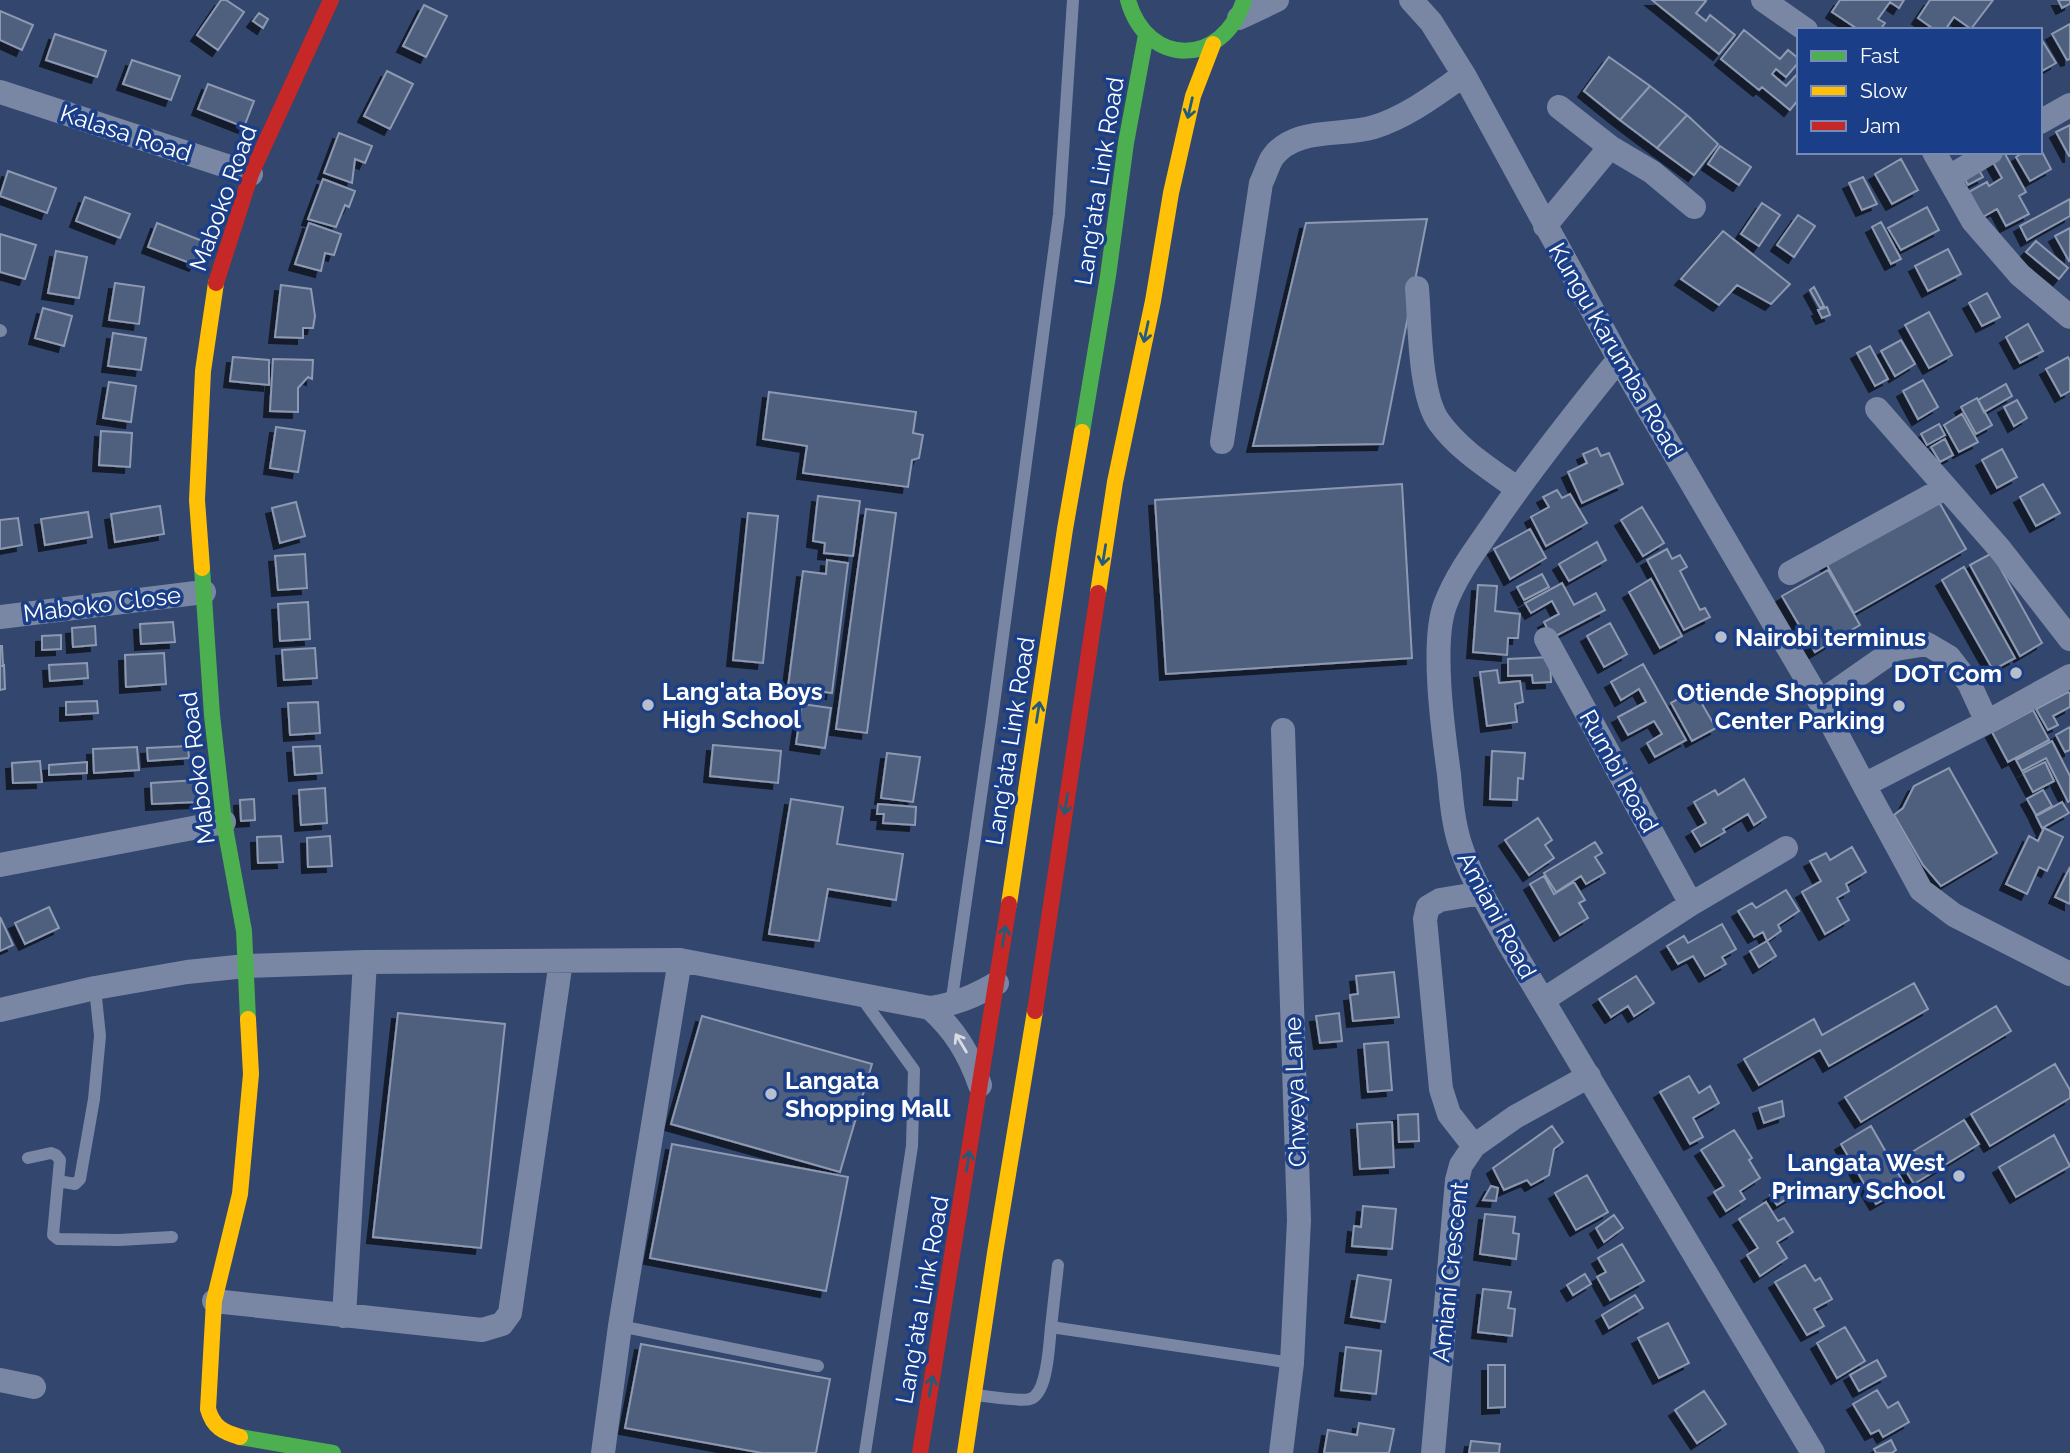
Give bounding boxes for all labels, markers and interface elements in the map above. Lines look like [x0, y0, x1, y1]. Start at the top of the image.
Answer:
legend [1797, 28, 2042, 154]
text: Fast [1860, 43, 1900, 68]
street label: Lang'ata Link Road [1068, 75, 1130, 287]
text: Slow [1860, 78, 1908, 103]
one-way arrow [1182, 96, 1196, 119]
street label: Kalasa Road [57, 98, 195, 168]
text: Jam [1860, 113, 1901, 138]
street label: Maboko Road [183, 121, 263, 275]
street label: Kungu Karumba Road [1543, 237, 1689, 463]
one-way arrow [1139, 320, 1153, 343]
one-way arrow [1097, 543, 1110, 566]
street label: Maboko Close [22, 580, 182, 628]
place label: Nairobi terminus [1735, 623, 1926, 652]
marker: Nairobi terminus [1713, 629, 1729, 645]
street label: Lang'ata Link Road [979, 635, 1041, 847]
place label: DOT Com [1894, 659, 2002, 688]
marker: DOT Com [2008, 665, 2024, 681]
place label: Lang'ata Boys High School [662, 677, 823, 734]
place label: Otiende Shopping Center Parking [1677, 678, 1885, 735]
street label: Maboko Road [173, 690, 221, 846]
marker: Lang'ata Boys High School [640, 697, 656, 713]
marker: Otiende Shopping Center Parking [1891, 698, 1907, 714]
one-way arrow [1032, 701, 1045, 723]
street label: Rumbi Road [1573, 705, 1665, 837]
one-way arrow [1060, 792, 1073, 815]
street label: Amiani Road [1451, 847, 1543, 983]
one-way arrow [997, 926, 1010, 948]
street label: Chweya Lane [1278, 1017, 1312, 1167]
one-way arrow [953, 1034, 967, 1054]
place label: Langata Shopping Mall [785, 1066, 951, 1123]
marker: Langata Shopping Mall [763, 1086, 779, 1102]
place label: Langata West Primary School [1771, 1148, 1945, 1205]
one-way arrow [962, 1150, 975, 1173]
marker: Langata West Primary School [1951, 1168, 1967, 1184]
street label: Amiani Crescent [1426, 1180, 1474, 1364]
street label: Lang'ata Link Road [889, 1194, 955, 1406]
one-way arrow [925, 1375, 938, 1398]

